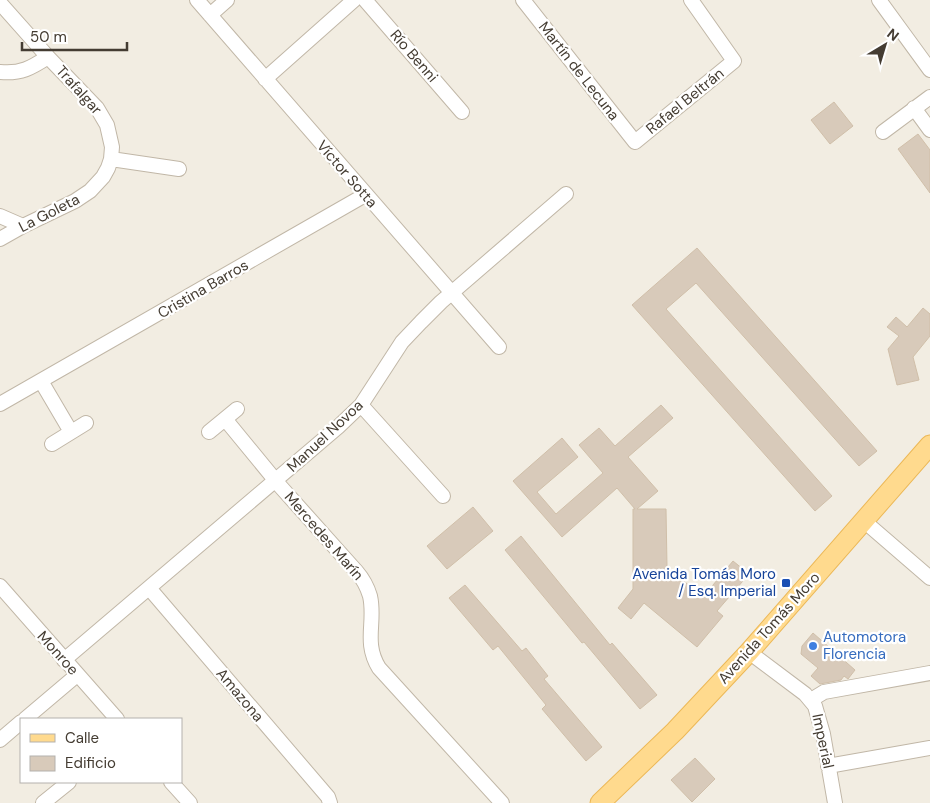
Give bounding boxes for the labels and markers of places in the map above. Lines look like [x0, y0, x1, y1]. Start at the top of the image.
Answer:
place label: Avenida Tomás Moro / Esq. Imperial [632, 564, 776, 601]
marker: Avenida Tomás Moro / Esq. Imperial [780, 577, 792, 589]
place label: Automotora Florencia [823, 627, 906, 664]
marker: Automotora Florencia [807, 640, 819, 652]

